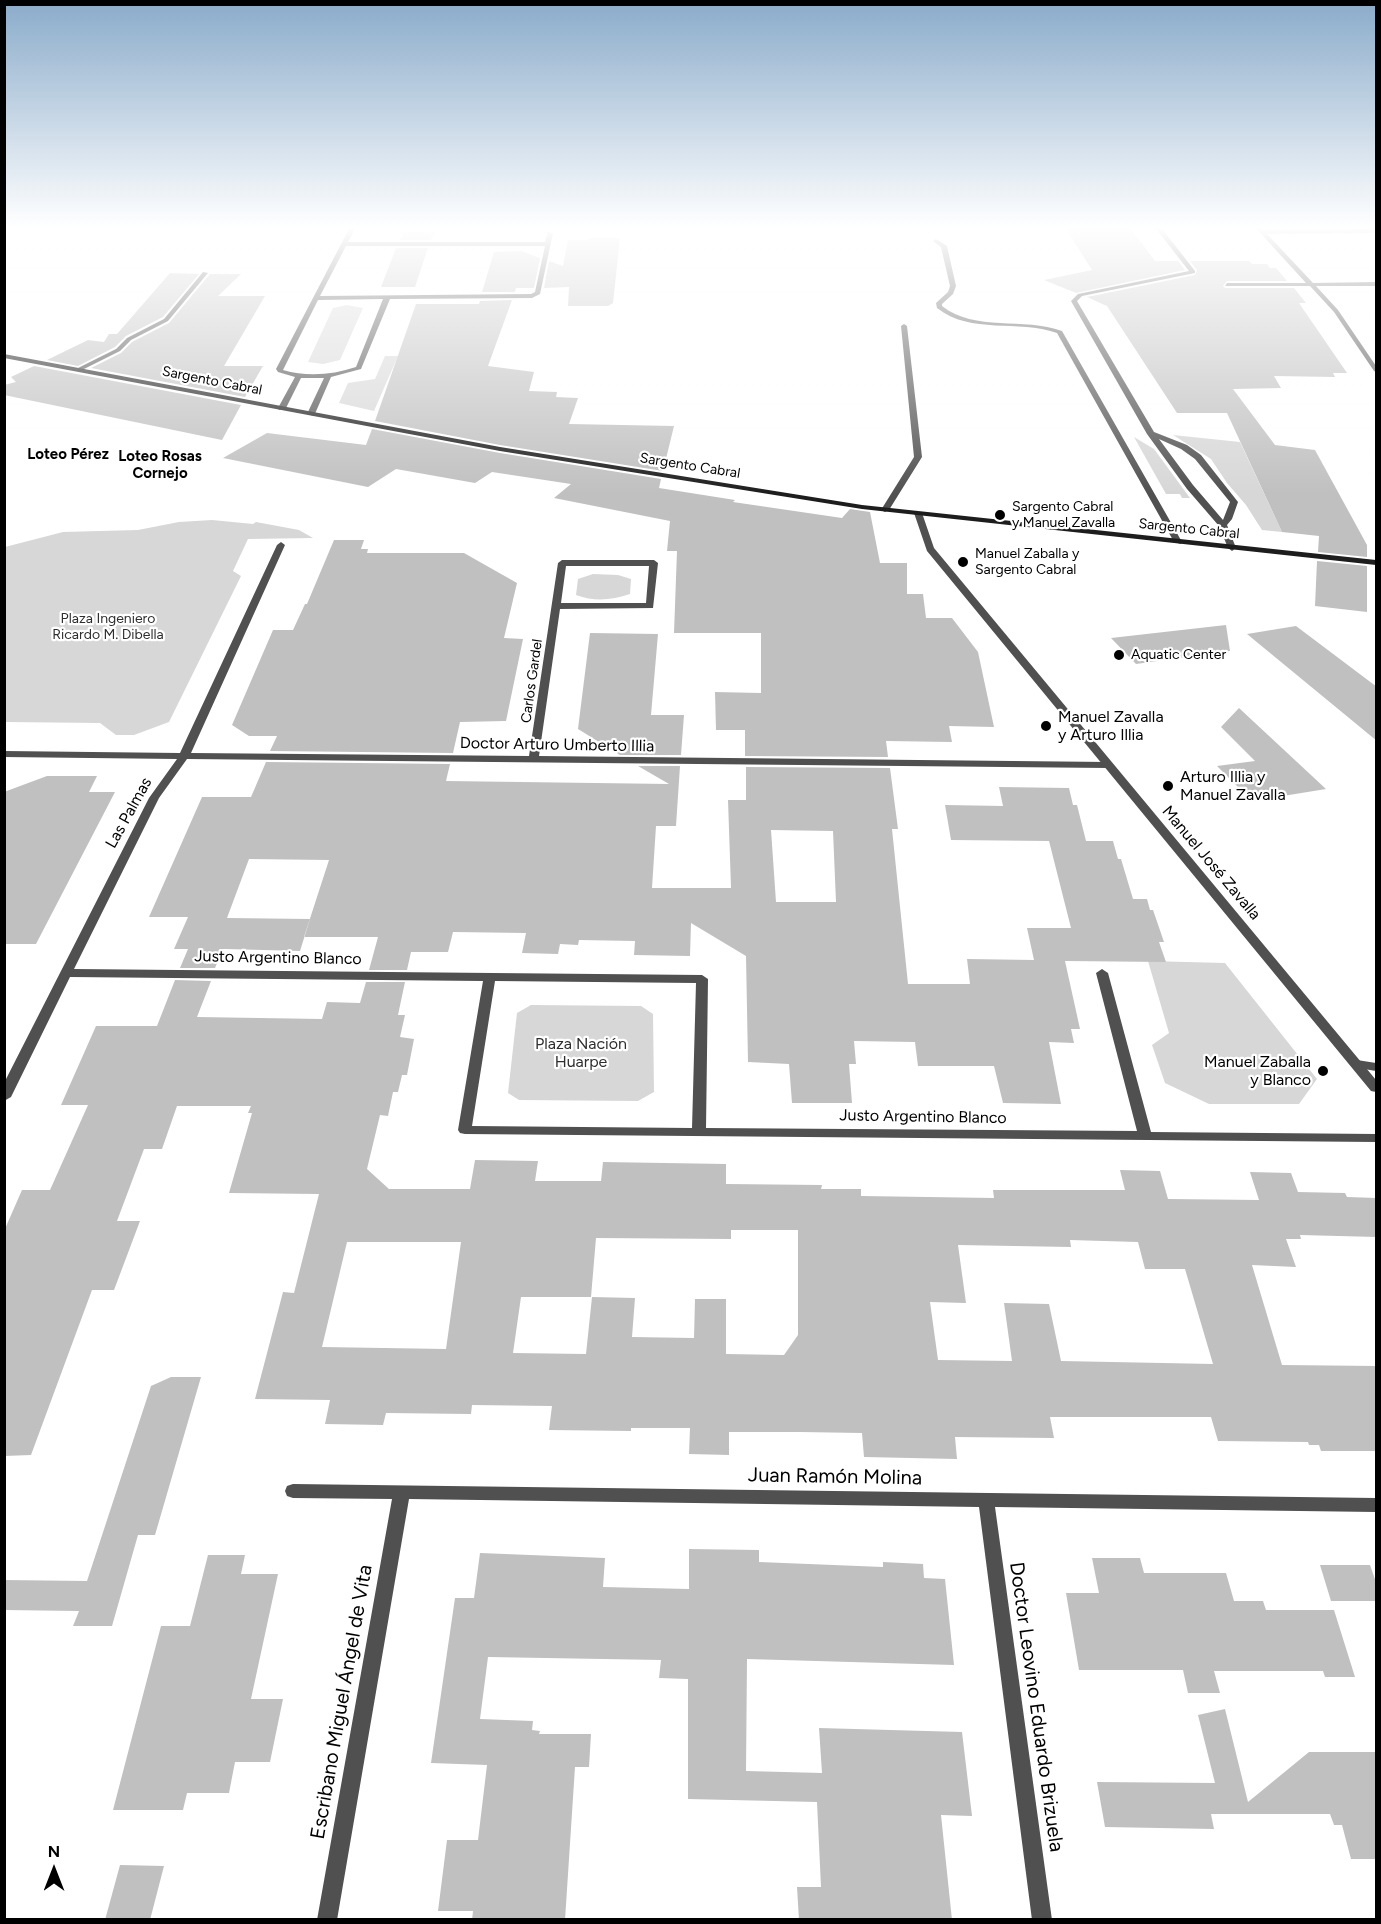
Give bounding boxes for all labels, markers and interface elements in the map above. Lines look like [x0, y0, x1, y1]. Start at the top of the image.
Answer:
street label: Sargento Cabral [161, 363, 263, 399]
district label: Loteo Pérez [27, 446, 109, 464]
district label: Loteo Rosas Cornejo [118, 448, 202, 483]
street label: Sargento Cabral [639, 450, 741, 482]
place label: Sargento Cabral y Manuel Zavalla [1012, 499, 1115, 532]
marker: Sargento Cabral y Manuel Zavalla [993, 508, 1007, 522]
street label: Sargento Cabral [1138, 515, 1240, 543]
place label: Manuel Zaballa y Sargento Cabral [975, 546, 1079, 578]
marker: Manuel Zaballa y Sargento Cabral [956, 555, 970, 569]
park label: Plaza Ingeniero Ricardo M. Dibella [52, 611, 164, 644]
street label: Carlos Gardel [518, 638, 546, 724]
place label: Aquatic Center [1131, 647, 1226, 663]
marker: Aquatic Center [1112, 648, 1126, 662]
place label: Manuel Zavalla y Arturo Illia [1058, 707, 1164, 745]
marker: Manuel Zavalla y Arturo Illia [1039, 719, 1053, 733]
street label: Doctor Arturo Umberto Illia [460, 734, 654, 756]
place label: Arturo Illia y Manuel Zavalla [1180, 767, 1286, 805]
street label: Las Palmas [102, 774, 156, 852]
marker: Arturo Illia y Manuel Zavalla [1161, 779, 1175, 793]
street label: Manuel José Zavalla [1158, 802, 1264, 924]
street label: Justo Argentino Blanco [194, 947, 362, 969]
park label: Plaza Nación Huarpe [535, 1034, 627, 1072]
place label: Manuel Zaballa y Blanco [1204, 1052, 1311, 1090]
marker: Manuel Zaballa y Blanco [1316, 1064, 1330, 1078]
street label: Justo Argentino Blanco [839, 1106, 1007, 1128]
street label: Juan Ramón Molina [748, 1463, 922, 1491]
street label: Doctor Leovino Eduardo Brizuela [1004, 1561, 1068, 1853]
street label: Escribano Miguel Ángel de Vita [306, 1563, 378, 1841]
north arrow [24, 1840, 84, 1900]
text: N [48, 1842, 60, 1861]

